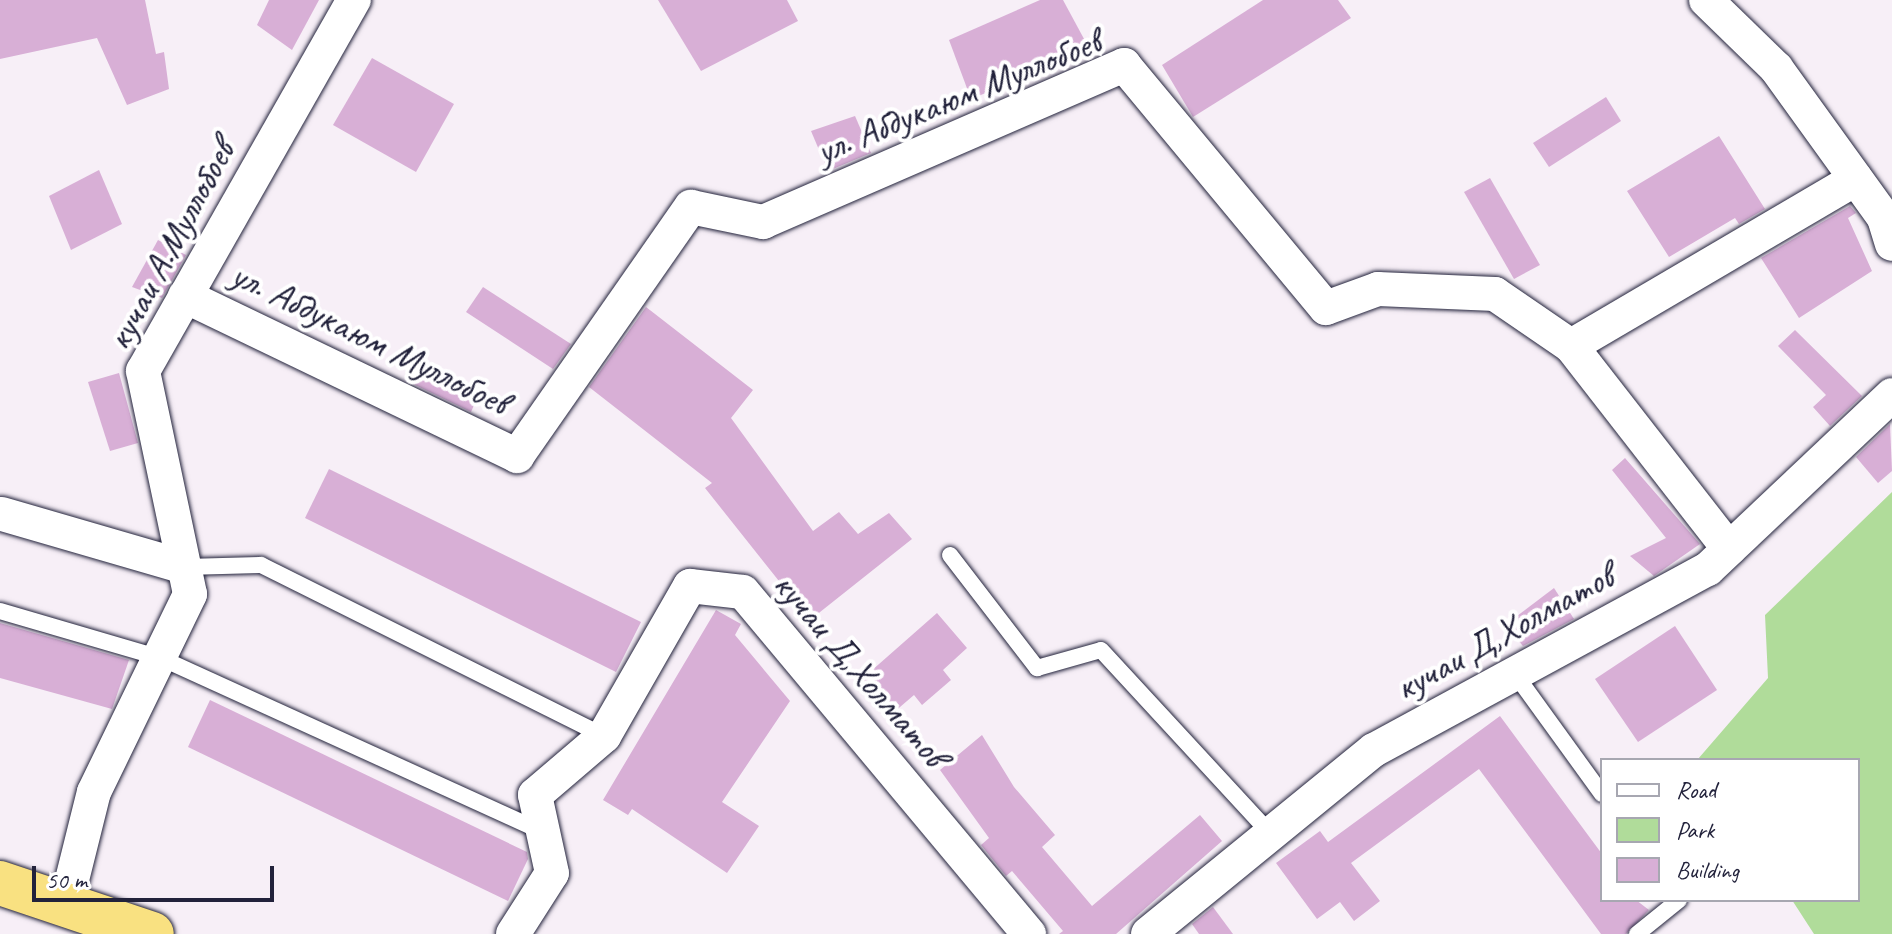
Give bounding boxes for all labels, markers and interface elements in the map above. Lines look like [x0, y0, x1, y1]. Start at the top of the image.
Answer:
street label: ул. Абдукаюм Муллобоев [809, 18, 1107, 174]
street label: кучаи А.Муллобоев [96, 132, 244, 358]
street label: ул. Абдукаюм Муллобоев [224, 251, 516, 425]
street label: кучаи Д,Холматов [1387, 553, 1621, 711]
street label: кучаи Д,Холматов [763, 562, 957, 776]
legend [1600, 758, 1860, 902]
text: Road [1676, 775, 1716, 805]
text: Park [1676, 815, 1714, 845]
scale bar [36, 850, 278, 900]
text: Building [1676, 855, 1739, 885]
text: 50 m [46, 865, 87, 895]

